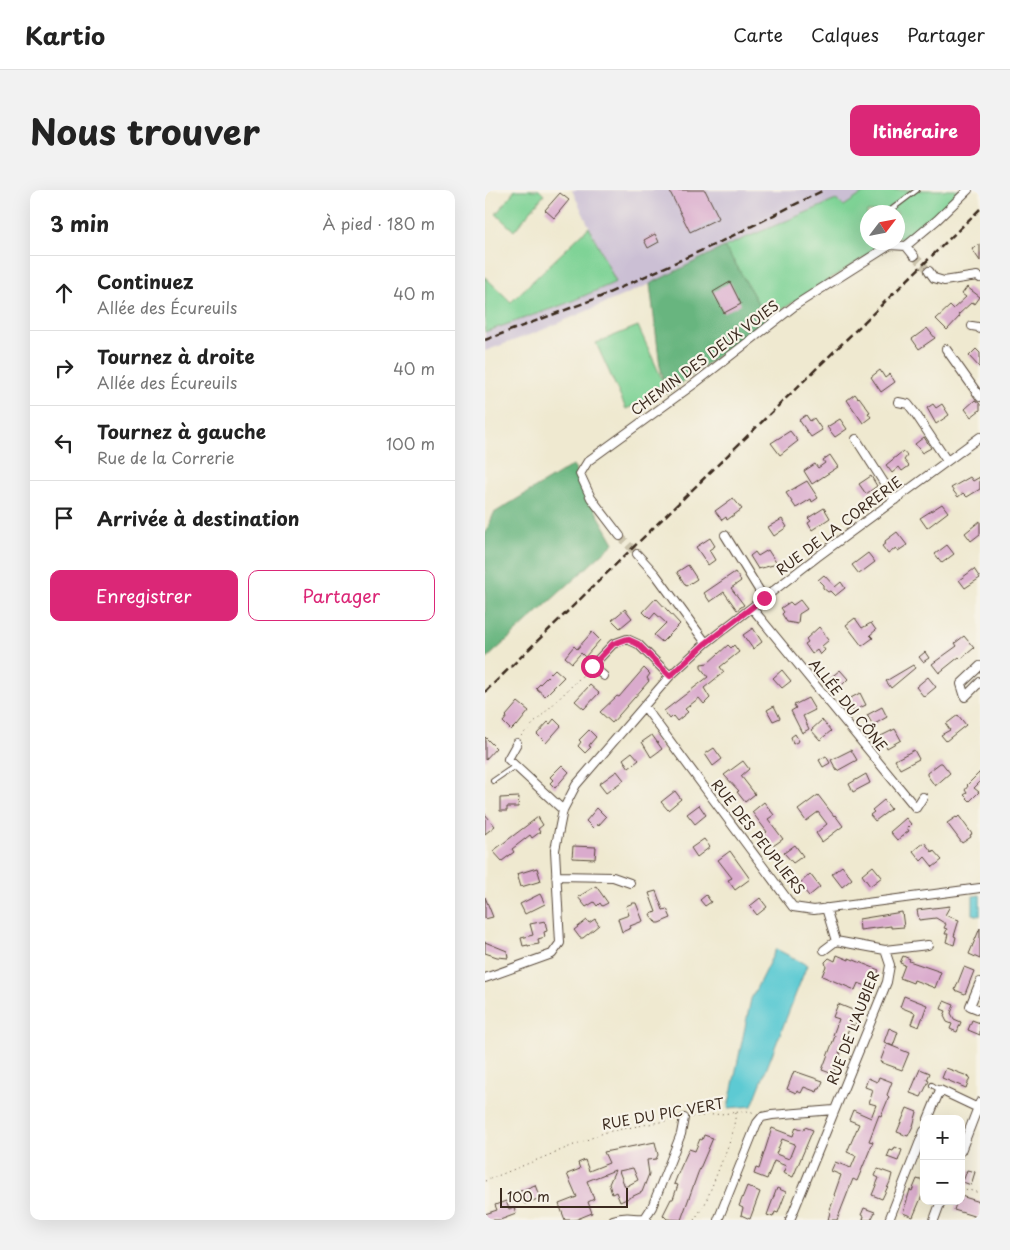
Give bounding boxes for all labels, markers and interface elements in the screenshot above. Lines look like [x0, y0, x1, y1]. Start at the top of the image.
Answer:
text: Kartio [25, 17, 105, 53]
text: Carte [733, 21, 783, 48]
text: Calques [811, 21, 879, 48]
text: Partager [907, 21, 985, 48]
text: Nous trouver [30, 104, 260, 157]
button: Itinéraire [850, 105, 980, 156]
north arrow [860, 205, 905, 250]
text: 3 min [50, 207, 109, 239]
text: À pied · 180 m [323, 211, 435, 235]
text: Continuez [97, 267, 194, 295]
icon: ahead [50, 279, 78, 307]
text: 40 m [393, 281, 435, 305]
text: Allée des Écureuils [97, 295, 237, 319]
street label: CHEMIN DES DEUX VOIES [626, 295, 783, 420]
text: Tournez à droite [97, 342, 255, 370]
icon: right [50, 354, 78, 382]
text: 40 m [393, 356, 435, 380]
text: Allée des Écureuils [97, 370, 237, 394]
text: Tournez à gauche [97, 417, 266, 445]
icon: left [50, 429, 78, 457]
text: 100 m [386, 431, 435, 455]
text: Rue de la Correrie [97, 445, 235, 469]
street label: RUE DE LA CORRERIE [771, 471, 906, 580]
icon: arrive [50, 504, 78, 532]
text: Arrivée à destination [97, 504, 300, 532]
button: Enregistrer [50, 570, 238, 621]
button: Partager [248, 570, 435, 621]
route end [753, 587, 776, 610]
street label: ALLÉE DU CÔNE [804, 654, 892, 756]
route start [581, 655, 604, 678]
street label: RUE DES PEUPLIERS [707, 775, 810, 899]
street label: RUE DE L'AUBIER [821, 968, 884, 1088]
street label: RUE DU PIC VERT [600, 1092, 726, 1135]
map controls [920, 1115, 965, 1205]
button: + [920, 1115, 965, 1160]
button: − [920, 1160, 965, 1205]
scale bar [500, 1185, 627, 1208]
text: 100 m [507, 1186, 550, 1207]

